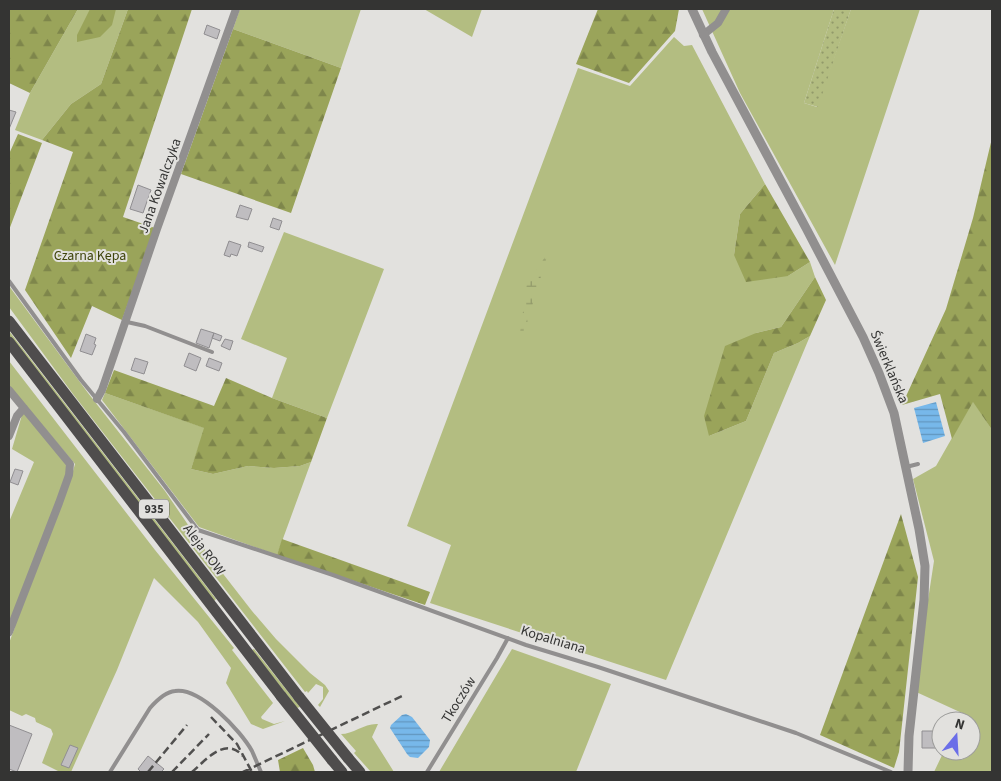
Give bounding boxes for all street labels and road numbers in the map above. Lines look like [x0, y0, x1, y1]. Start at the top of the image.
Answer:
street label: Jana Kowalczyka [133, 136, 187, 236]
street label: Świerklańska [865, 327, 913, 407]
road number: 935 [139, 499, 169, 518]
street label: Aleja ROW [178, 520, 230, 580]
street label: Kopalniana [518, 621, 588, 659]
street label: Tkoczów [437, 673, 481, 727]

